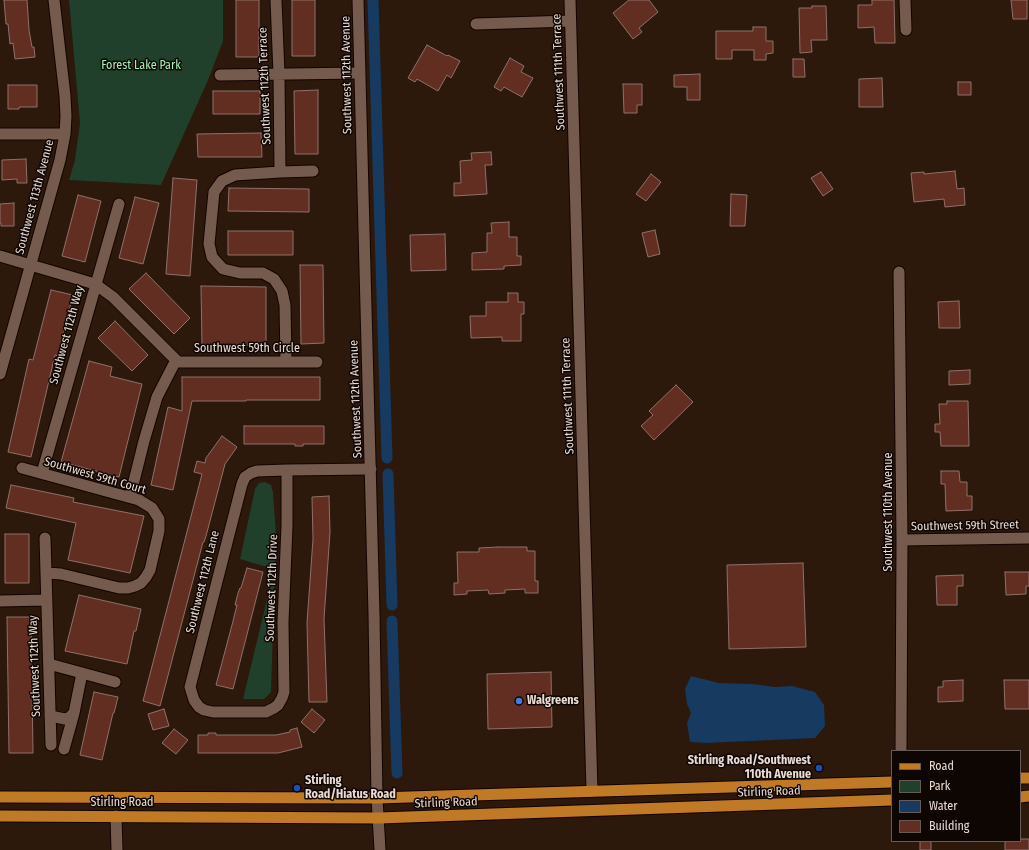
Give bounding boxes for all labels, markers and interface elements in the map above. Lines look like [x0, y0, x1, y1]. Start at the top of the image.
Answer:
street label: Southwest 111th Terrace [550, 13, 568, 131]
street label: Southwest 112th Avenue [339, 16, 355, 134]
street label: Southwest 112th Terrace [256, 27, 274, 145]
park label: Forest Lake Park [101, 59, 181, 73]
street label: Southwest 113th Avenue [13, 138, 57, 256]
street label: Southwest 112th Way [47, 284, 87, 386]
street label: Southwest 111th Terrace [559, 337, 577, 455]
street label: Southwest 112th Avenue [347, 340, 365, 458]
street label: Southwest 59th Circle [194, 342, 300, 356]
street label: Southwest 110th Avenue [882, 452, 896, 572]
street label: Southwest 59th Court [42, 455, 148, 497]
street label: Southwest 59th Street [911, 518, 1019, 534]
street label: Southwest 112th Lane [183, 529, 223, 635]
street label: Southwest 112th Drive [263, 534, 281, 642]
street label: Southwest 112th Way [26, 615, 44, 717]
place label: Walgreens [527, 694, 579, 708]
marker: Walgreens [514, 696, 524, 706]
legend [891, 750, 1021, 842]
place label: Stirling Road/Southwest 110th Avenue [688, 754, 811, 782]
text: Road [929, 759, 954, 773]
marker: Stirling Road/Southwest 110th Avenue [814, 763, 824, 773]
place label: Stirling Road/Hiatus Road [305, 774, 396, 802]
text: Park [929, 779, 950, 793]
marker: Stirling Road/Hiatus Road [292, 783, 302, 793]
street label: Stirling Road [737, 784, 801, 800]
street label: Stirling Road [414, 795, 478, 811]
street label: Stirling Road [91, 796, 153, 810]
text: Water [929, 799, 957, 813]
text: Building [929, 819, 969, 833]

